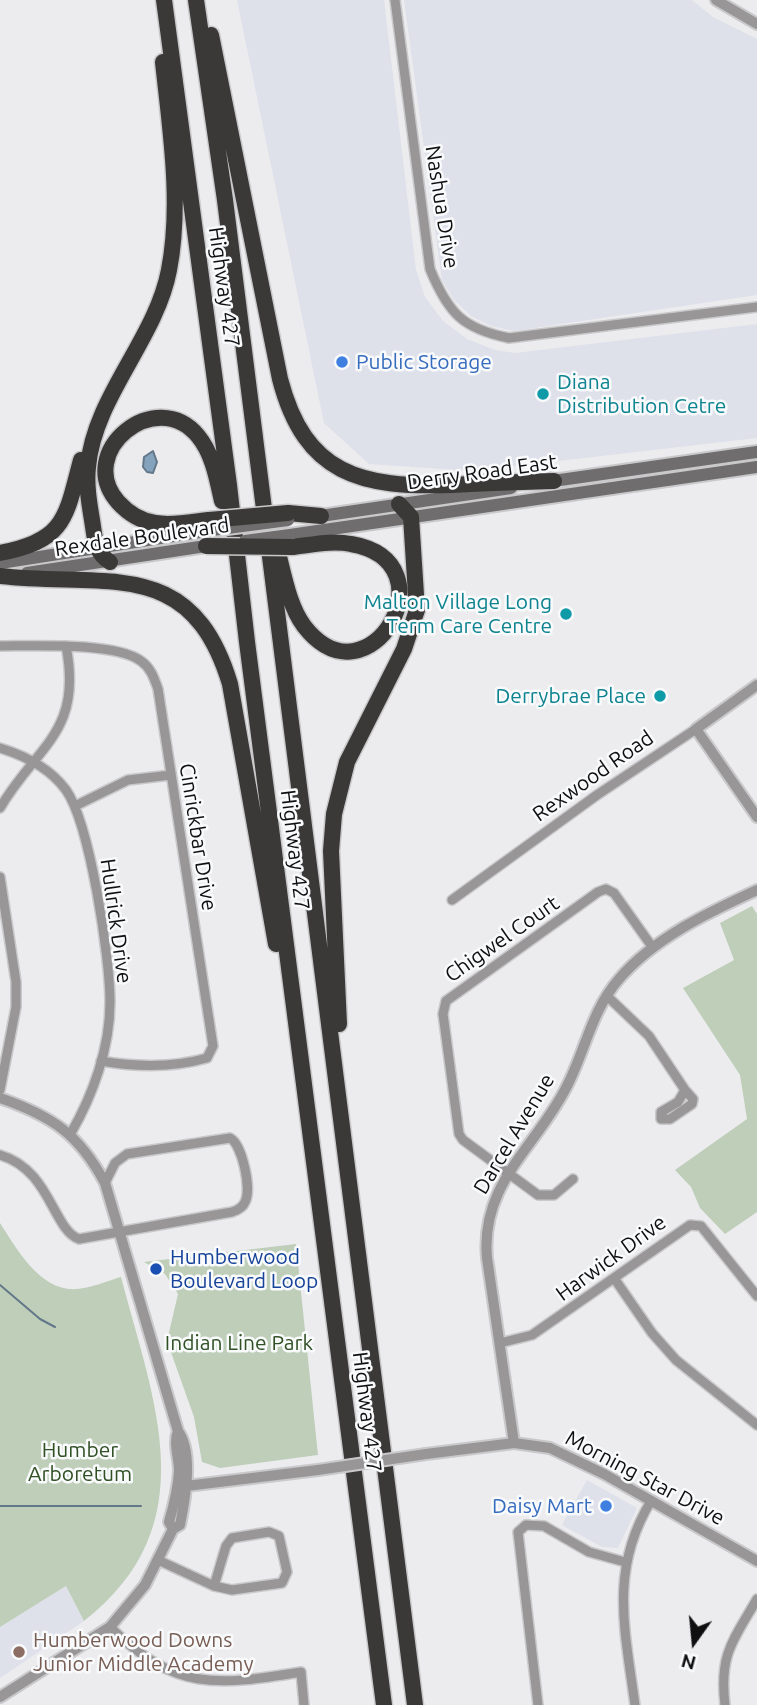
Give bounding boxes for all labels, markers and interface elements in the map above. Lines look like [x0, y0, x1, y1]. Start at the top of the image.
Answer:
street label: Nashua Drive [420, 144, 464, 270]
street label: Highway 427 [203, 225, 245, 349]
place label: Public Storage [356, 349, 492, 375]
marker: Public Storage [334, 354, 350, 370]
place label: Diana Distribution Cetre [557, 369, 726, 419]
marker: Diana Distribution Cetre [535, 386, 551, 402]
street label: Derry Road East [406, 449, 558, 495]
street label: Rexdale Boulevard [53, 512, 231, 562]
place label: Malton Village Long Term Care Centre [364, 589, 552, 639]
marker: Malton Village Long Term Care Centre [558, 606, 574, 622]
place label: Derrybrae Place [495, 683, 646, 709]
marker: Derrybrae Place [652, 688, 668, 704]
street label: Rexwood Road [528, 725, 658, 827]
street label: Cinrickbar Drive [174, 762, 222, 912]
street label: Highway 427 [275, 788, 315, 912]
street label: Hullrick Drive [95, 857, 137, 985]
street label: Chigwel Court [440, 890, 564, 988]
street label: Darcel Avenue [468, 1069, 560, 1199]
street label: Harwick Drive [551, 1210, 671, 1306]
place label: Humberwood Boulevard Loop [170, 1244, 318, 1294]
marker: Humberwood Boulevard Loop [148, 1261, 164, 1277]
park label: Indian Line Park [165, 1330, 313, 1356]
street label: Highway 427 [347, 1350, 387, 1474]
street label: Morning Star Drive [561, 1425, 729, 1531]
park label: Humber Arboretum [28, 1437, 132, 1487]
place label: Daisy Mart [492, 1493, 592, 1519]
marker: Daisy Mart [598, 1498, 614, 1514]
north arrow [659, 1607, 729, 1677]
place label: Humberwood Downs Junior Middle Academy [33, 1627, 254, 1677]
marker: Humberwood Downs Junior Middle Academy [11, 1644, 27, 1660]
text: N [679, 1650, 698, 1675]

